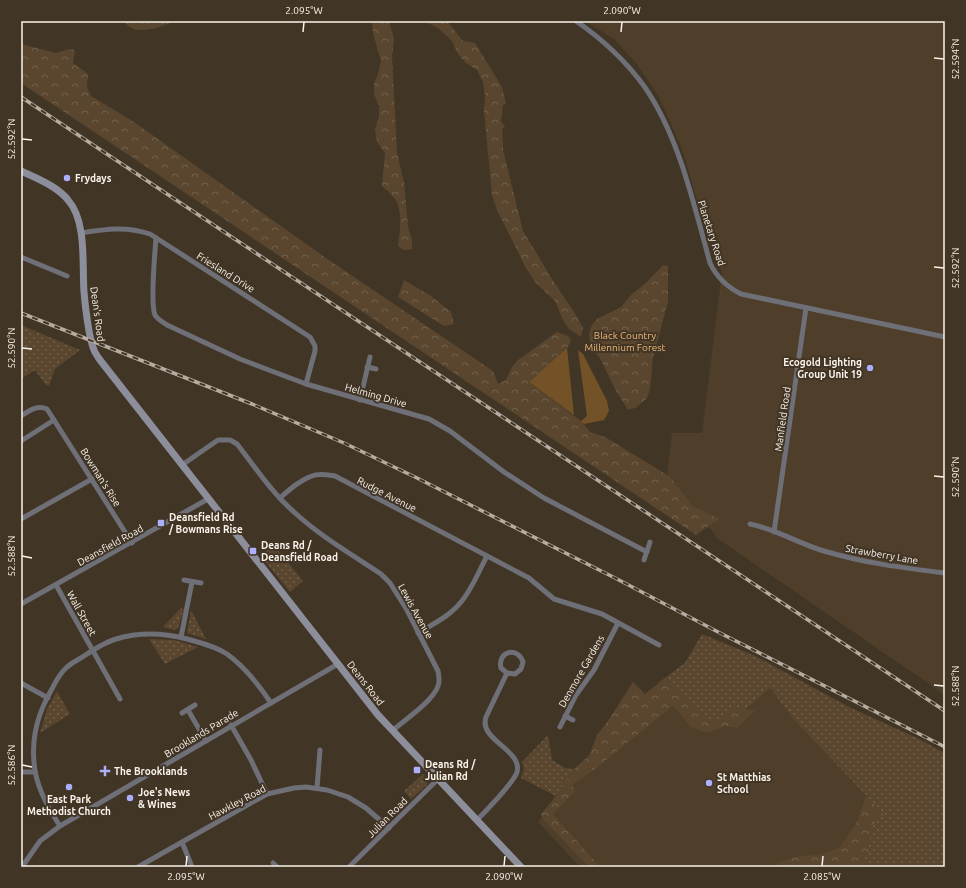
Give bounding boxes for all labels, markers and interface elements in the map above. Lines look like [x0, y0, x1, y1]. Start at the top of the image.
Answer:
text: 2.095°W [285, 5, 323, 16]
text: 2.090°W [603, 5, 641, 16]
text: 52.594°N [950, 38, 961, 80]
text: 52.592°N [6, 118, 17, 160]
marker: Frydays [62, 173, 72, 183]
place label: Frydays [75, 173, 112, 184]
street label: Planetary Road [696, 199, 727, 267]
text: 52.592°N [950, 247, 961, 289]
street label: Friesland Drive [195, 250, 257, 295]
street label: Dean's Road [88, 286, 107, 342]
text: 52.590°N [6, 327, 17, 369]
park label: Black Country Millennium Forest [584, 330, 666, 353]
place label: Ecogold Lighting Group Unit 19 [783, 357, 862, 380]
marker: Ecogold Lighting Group Unit 19 [865, 363, 875, 373]
street label: Helming Drive [344, 381, 408, 410]
street label: Manfield Road [773, 386, 792, 452]
street label: Bowman's Rise [78, 446, 123, 509]
text: 52.590°N [950, 456, 961, 498]
street label: Rudge Avenue [355, 475, 418, 514]
place label: Deansfield Rd / Bowmans Rise [168, 512, 243, 535]
marker: Deansfield Rd / Bowmans Rise [156, 518, 166, 528]
street label: Deansfield Road [76, 523, 145, 568]
text: 52.588°N [6, 535, 17, 577]
place label: Deans Rd / Deansfield Road [261, 540, 338, 563]
street label: Strawberry Lane [845, 543, 919, 566]
marker: Deans Rd / Deansfield Road [248, 546, 258, 556]
street label: Lewis Avenue [396, 582, 435, 641]
street label: Wall Street [65, 589, 98, 638]
street label: Denmore Gardens [556, 633, 607, 709]
street label: Deans Road [345, 659, 386, 708]
text: 52.588°N [950, 665, 961, 707]
street label: Brooklands Parade [162, 707, 240, 760]
text: 52.586°N [6, 744, 17, 786]
place label: Deans Rd / Julian Rd [425, 759, 476, 782]
marker: The Brooklands [99, 765, 111, 777]
marker: Deans Rd / Julian Rd [412, 765, 422, 775]
place label: The Brooklands [114, 766, 188, 777]
place label: St Matthias School [717, 772, 771, 795]
marker: St Matthias School [704, 778, 714, 788]
marker: East Park Methodist Church [64, 782, 74, 792]
street label: Hawkley Road [207, 783, 268, 822]
place label: Joe's News & Wines [138, 787, 191, 810]
marker: Joe's News & Wines [125, 793, 135, 803]
place label: East Park Methodist Church [27, 794, 111, 817]
street label: Julian Road [365, 795, 410, 840]
text: 2.095°W [167, 871, 205, 882]
text: 2.090°W [485, 871, 523, 882]
text: 2.085°W [803, 871, 841, 882]

